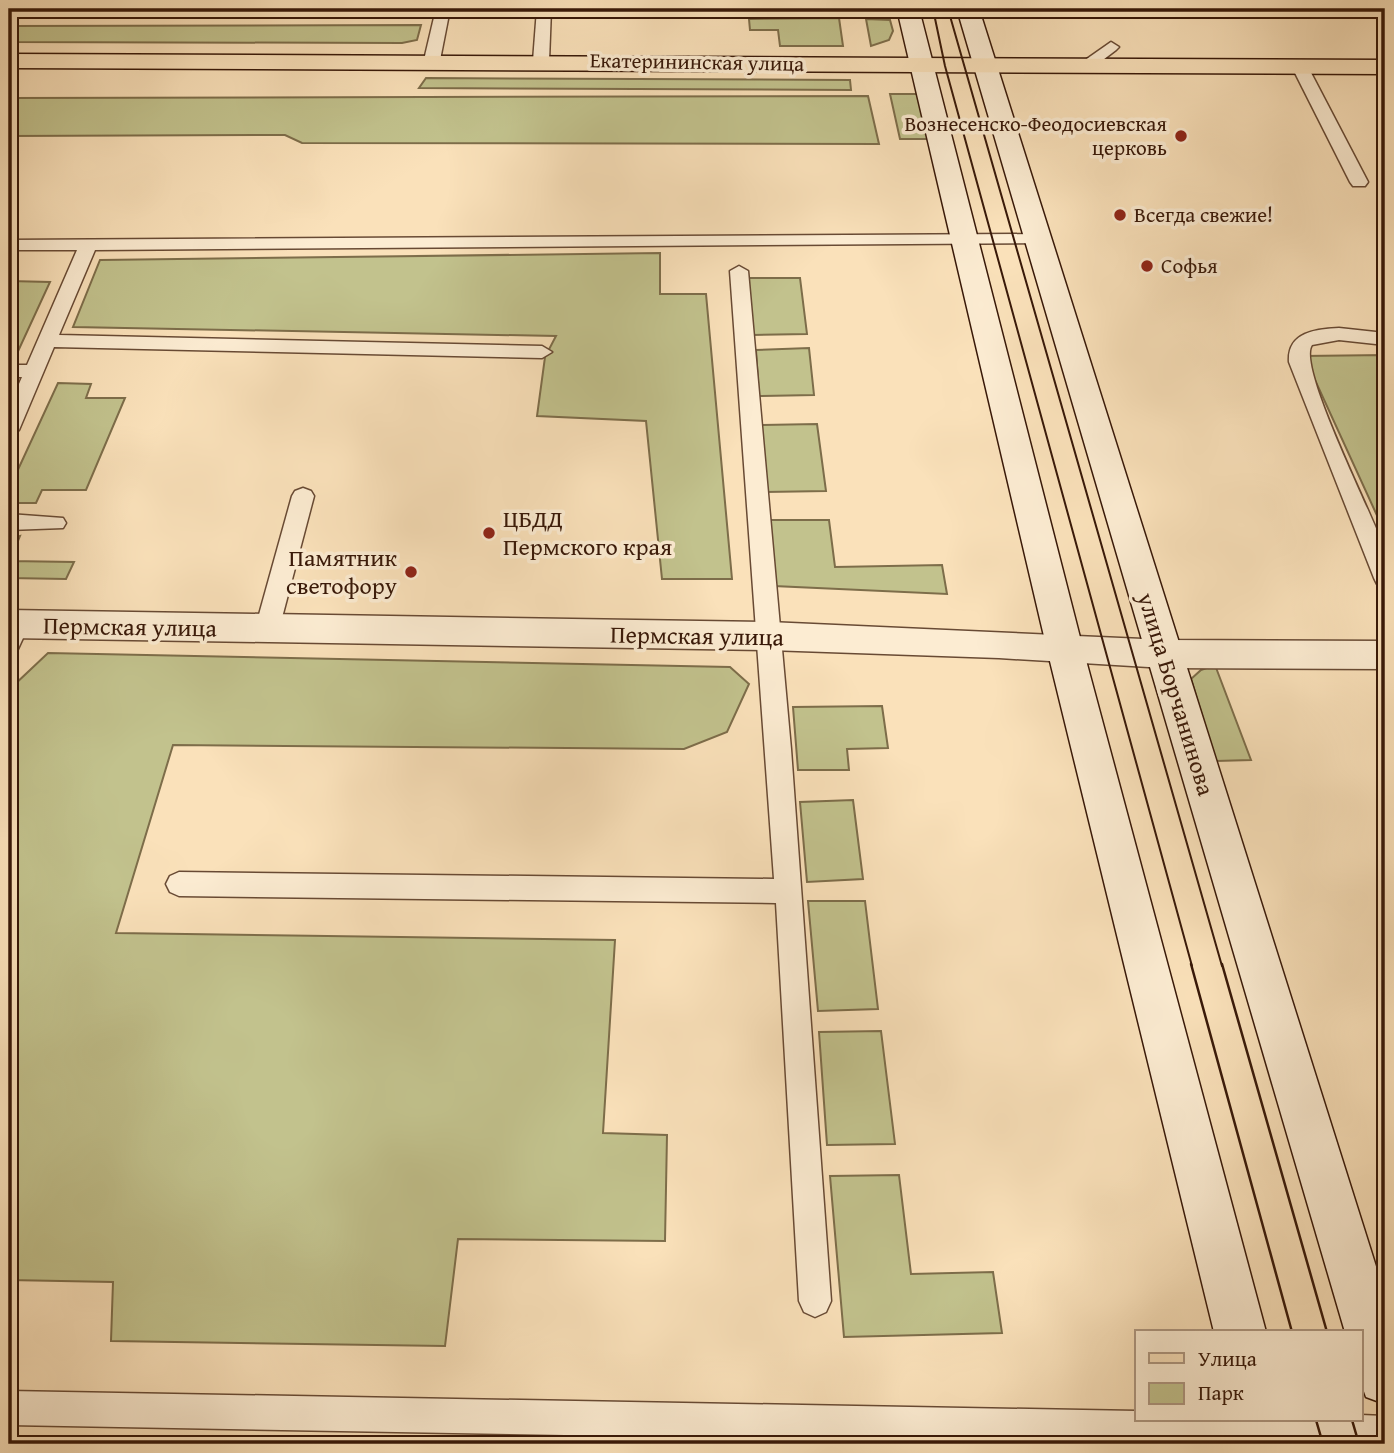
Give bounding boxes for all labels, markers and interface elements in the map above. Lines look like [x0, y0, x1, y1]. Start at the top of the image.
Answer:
street label: Екатерининская улица [589, 44, 805, 79]
place label: Вознесенско-Феодосиевская церковь [904, 108, 1167, 163]
marker: Вознесенско-Феодосиевская церковь [1173, 128, 1189, 144]
place label: Всегда свежие! [1134, 199, 1273, 230]
marker: Всегда свежие! [1112, 207, 1128, 223]
place label: Софья [1161, 250, 1218, 281]
marker: Софья [1139, 258, 1155, 274]
place label: ЦБДД Пермского края [503, 501, 672, 564]
marker: ЦБДД Пермского края [481, 525, 497, 541]
place label: Памятник светофору [286, 540, 397, 603]
marker: Памятник светофору [403, 564, 419, 580]
street label: улица Борчанинова [1129, 587, 1224, 800]
street label: Пермская улица [43, 607, 218, 646]
street label: Пермская улица [610, 616, 785, 655]
legend [1135, 1330, 1362, 1422]
text: Улица [1198, 1343, 1257, 1374]
text: Парк [1198, 1377, 1244, 1408]

